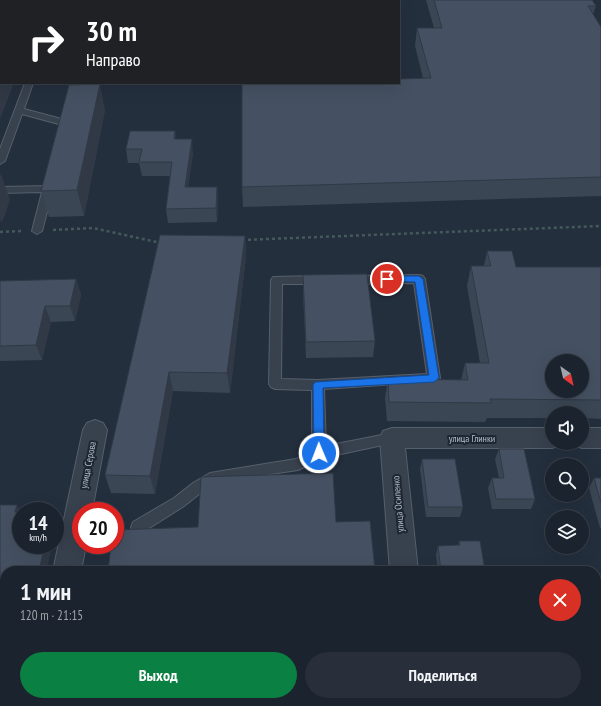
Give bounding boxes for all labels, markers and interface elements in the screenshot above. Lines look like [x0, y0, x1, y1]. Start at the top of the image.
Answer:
text: 30 m [86, 12, 137, 49]
icon: right [20, 16, 72, 68]
text: Направо [86, 48, 141, 71]
pin [370, 262, 404, 296]
icon: arrive [376, 268, 398, 290]
north arrow [545, 354, 589, 398]
map controls [545, 354, 589, 554]
button: sound [545, 406, 589, 450]
position arrow [298, 432, 340, 474]
street label: улица Глинки [449, 432, 495, 445]
street label: улица Серова [77, 440, 99, 490]
button: search [545, 458, 589, 502]
street label: улица Осипенко [389, 475, 407, 533]
speed limit sign: 20 [72, 502, 124, 554]
text: 14 [28, 510, 48, 536]
button: layers [545, 510, 589, 554]
text: km/h [29, 531, 47, 544]
text: 1 мин [20, 576, 71, 607]
button: close [539, 579, 581, 621]
text: 120 m · 21:15 [20, 607, 83, 624]
button: Выход [20, 652, 297, 698]
button: Поделиться [305, 652, 581, 698]

